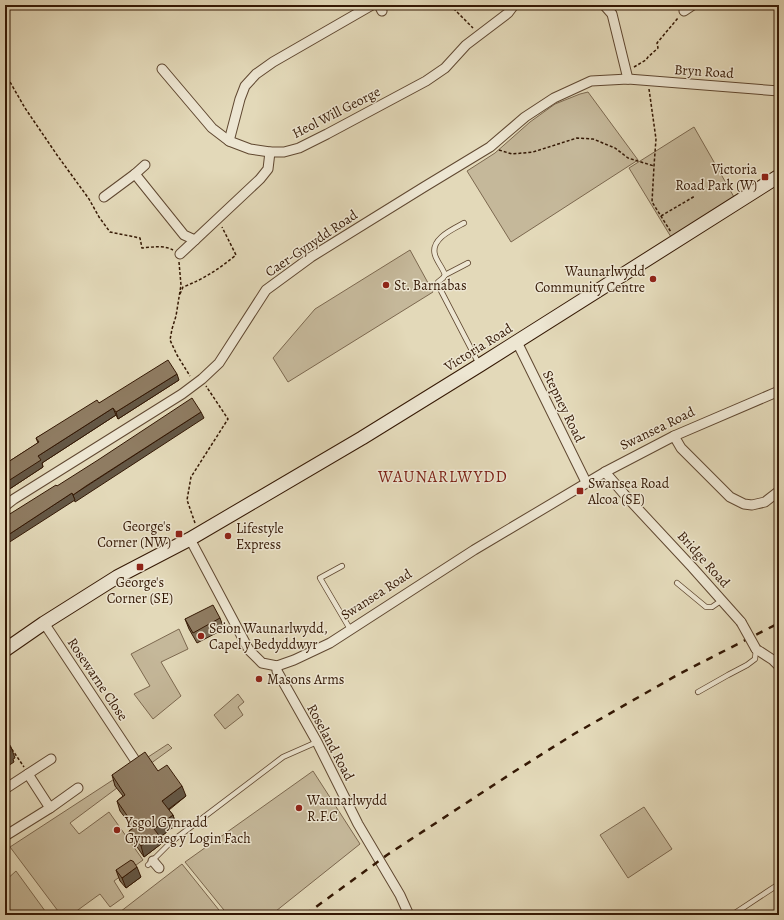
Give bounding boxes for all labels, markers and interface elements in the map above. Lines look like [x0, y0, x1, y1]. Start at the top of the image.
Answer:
street label: Bryn Road [674, 60, 735, 83]
street label: Heol Will George [289, 82, 384, 143]
place label: Victoria Road Park (W) [675, 160, 757, 195]
marker: Victoria Road Park (W) [760, 172, 770, 182]
street label: Caer-Gynydd Road [261, 205, 362, 281]
place label: Waunarlwydd Community Centre [535, 262, 645, 297]
marker: Waunarlwydd Community Centre [648, 274, 658, 284]
place label: St. Barnabas [394, 276, 467, 295]
marker: St. Barnabas [381, 280, 391, 290]
street label: Victoria Road [440, 319, 516, 376]
street label: Stepney Road [538, 367, 589, 446]
street label: Swansea Road [617, 402, 698, 455]
district label: WAUNARLWYDD [377, 466, 508, 488]
place label: Swansea Road Alcoa (SE) [587, 474, 670, 509]
marker: Swansea Road Alcoa (SE) [575, 486, 585, 496]
place label: George's Corner (NW) [97, 517, 171, 552]
place label: Lifestyle Express [236, 519, 284, 554]
street label: Bridge Road [673, 527, 735, 592]
marker: George's Corner (NW) [174, 529, 184, 539]
marker: Lifestyle Express [223, 531, 233, 541]
marker: George's Corner (SE) [135, 562, 145, 572]
street label: Swansea Road [337, 564, 416, 625]
place label: George's Corner (SE) [107, 573, 173, 608]
place label: Seion Waunarlwydd, Capel y Bedyddwyr [209, 619, 328, 654]
marker: Seion Waunarlwydd, Capel y Bedyddwyr [196, 631, 206, 641]
street label: Rosewarne Close [63, 634, 132, 725]
place label: Masons Arms [267, 670, 344, 689]
marker: Masons Arms [254, 674, 264, 684]
street label: Roseland Road [302, 701, 359, 784]
place label: Waunarlwydd R.F.C [306, 791, 387, 826]
marker: Waunarlwydd R.F.C [294, 803, 304, 813]
place label: Ysgol Gynradd Gymraeg y Login Fach [124, 813, 251, 848]
marker: Ysgol Gynradd Gymraeg y Login Fach [112, 825, 122, 835]

